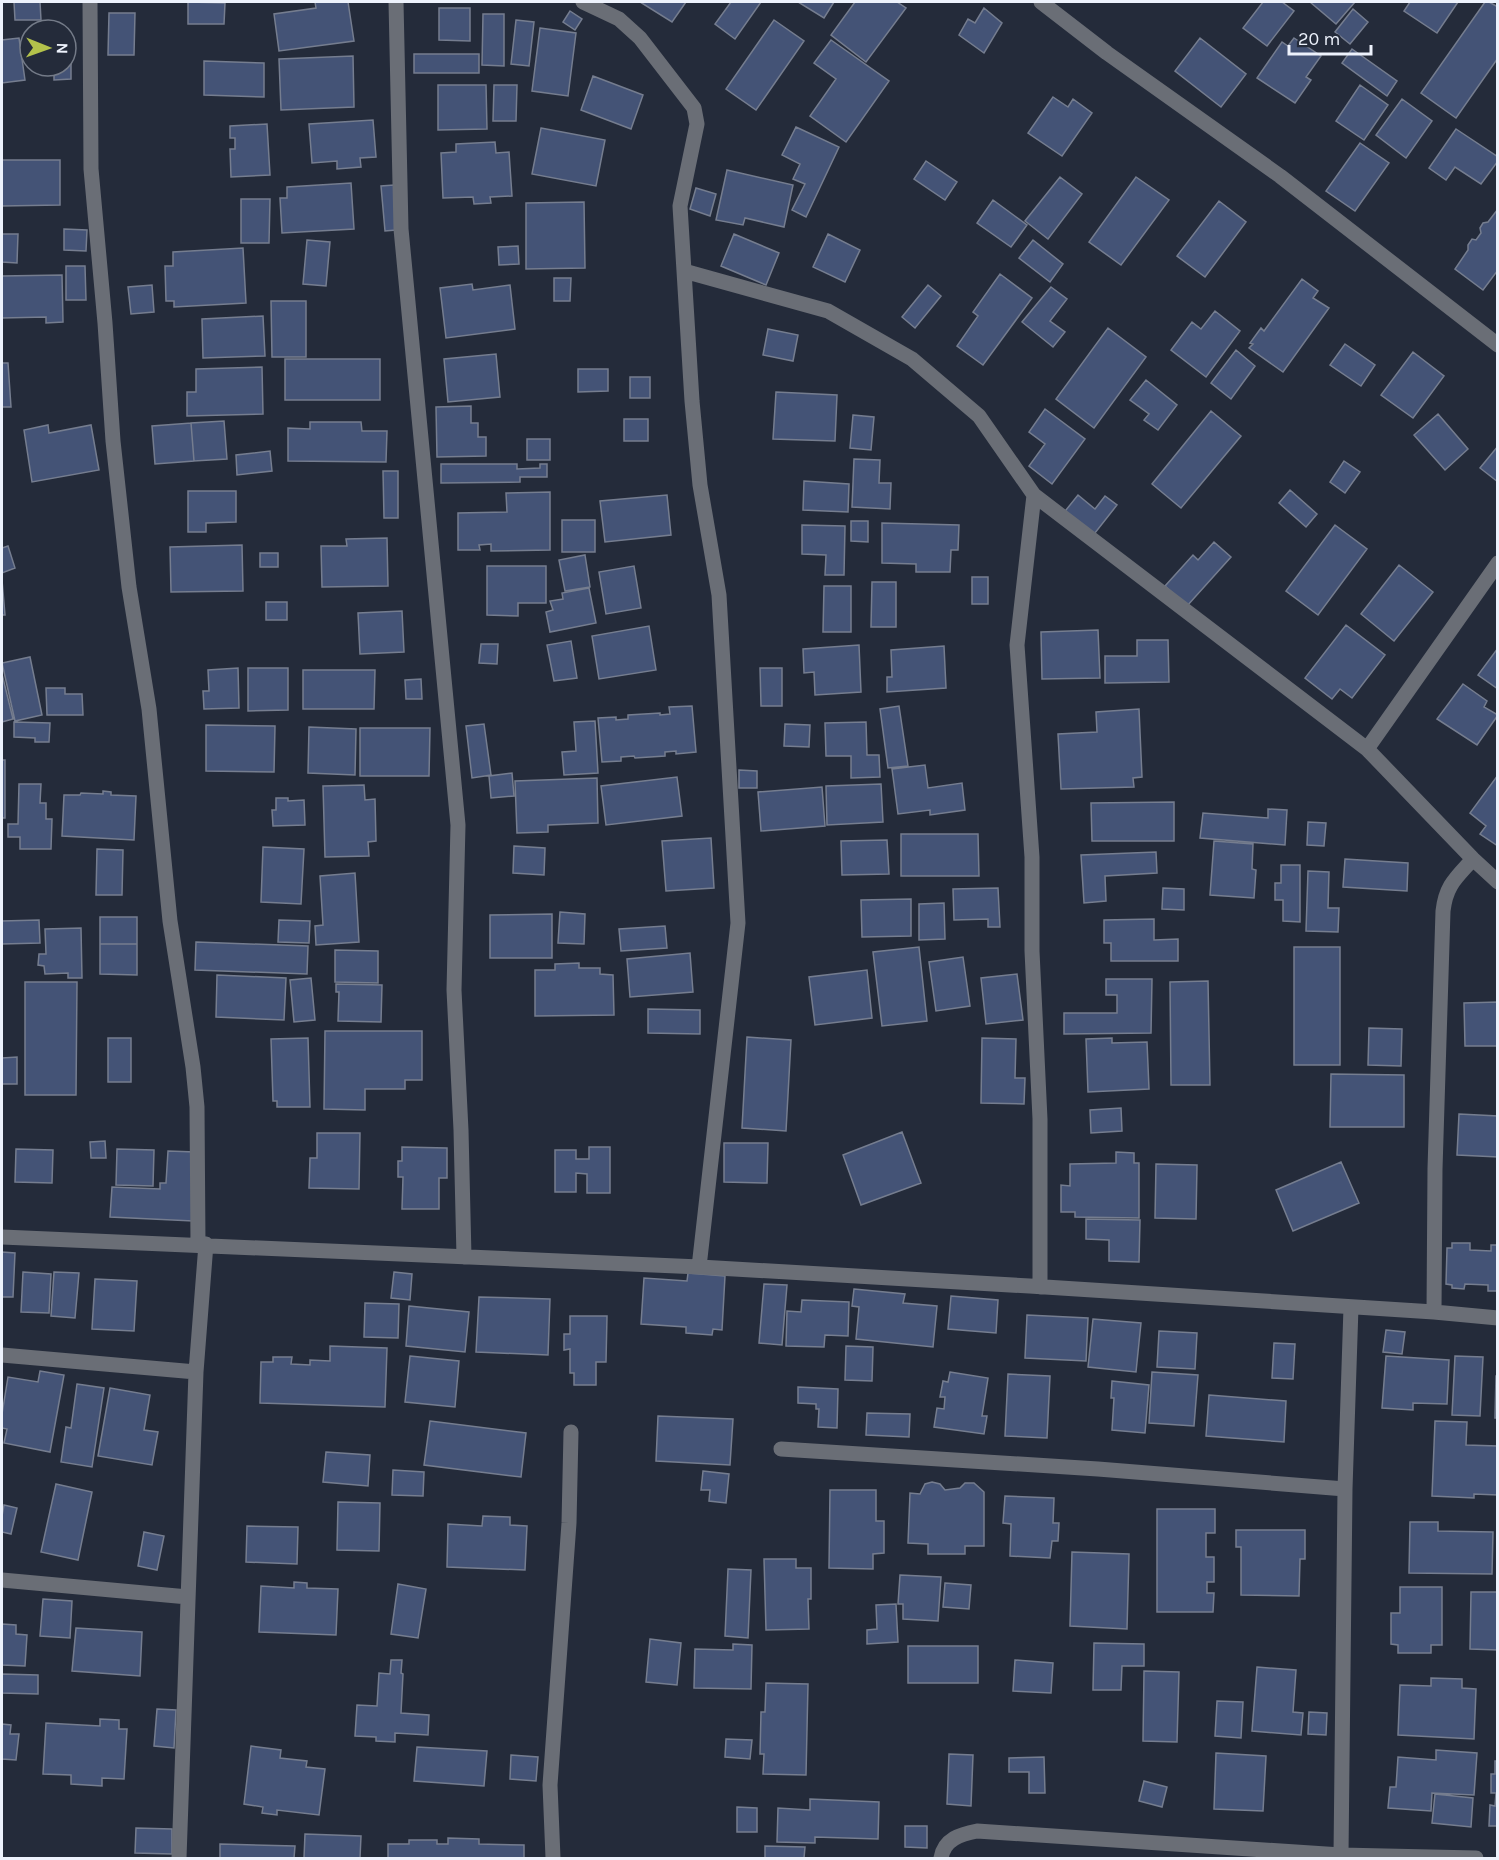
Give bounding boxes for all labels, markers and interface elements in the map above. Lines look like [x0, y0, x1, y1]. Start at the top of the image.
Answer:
north arrow [18, 18, 78, 78]
scale bar [1289, 18, 1372, 56]
text: 20 m [1298, 28, 1340, 50]
text: N [53, 42, 72, 54]

